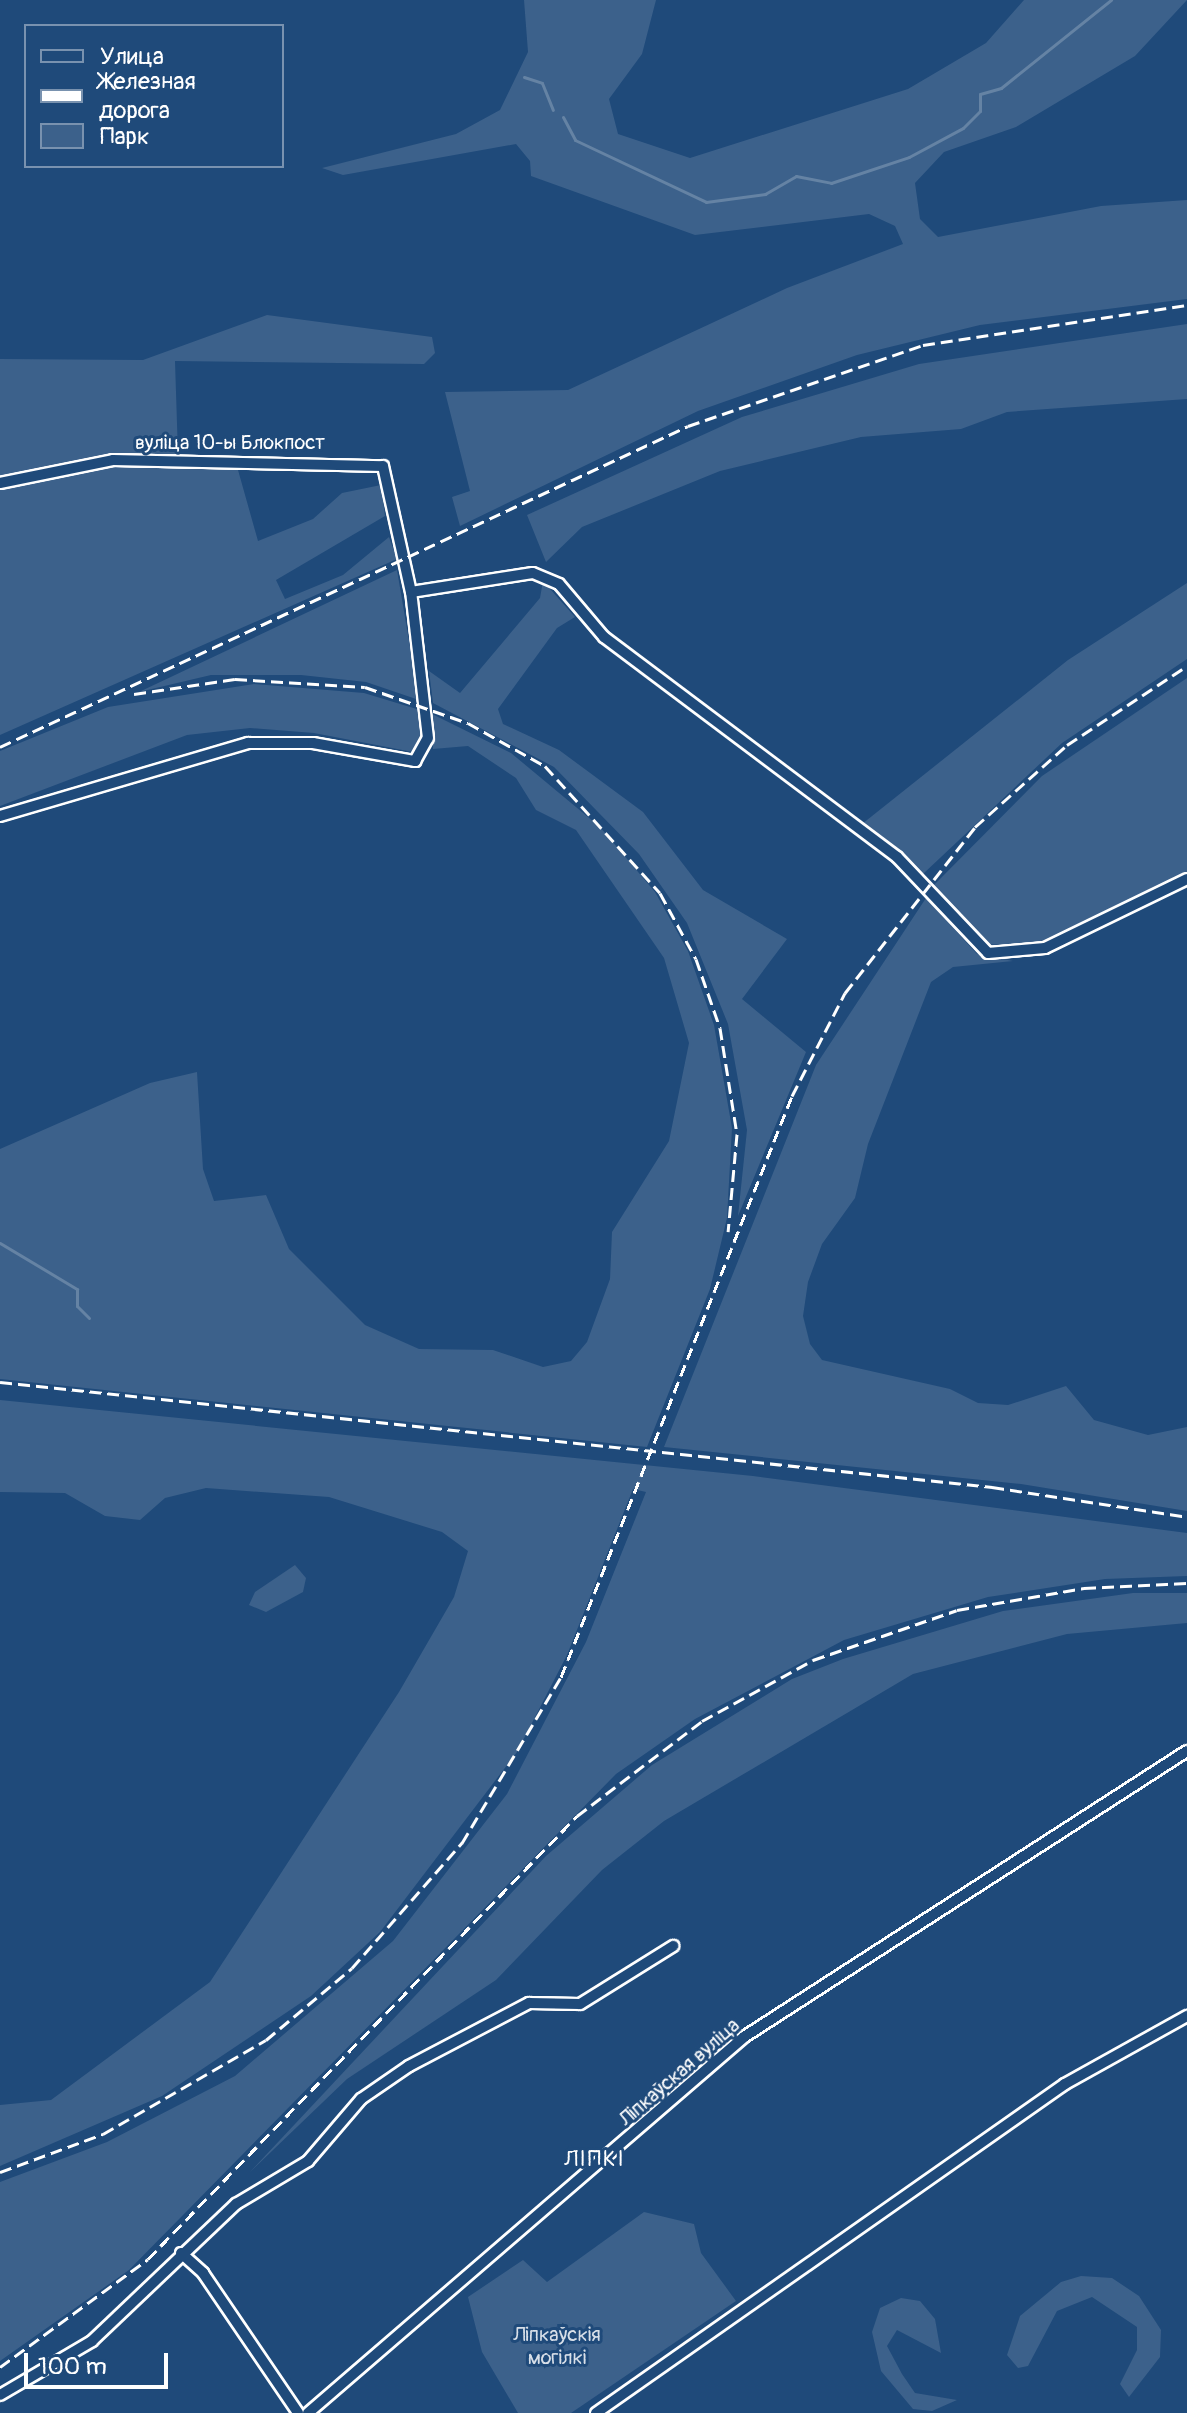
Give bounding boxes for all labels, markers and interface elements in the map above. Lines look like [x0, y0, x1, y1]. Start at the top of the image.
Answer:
legend [24, 24, 284, 168]
text: Улица [100, 42, 164, 71]
text: Железная дорога [99, 67, 196, 125]
text: Парк [100, 122, 149, 151]
street label: вуліца 10-ы Блокпост [135, 430, 325, 454]
street label: Ліпкаўская вуліца [614, 2013, 744, 2131]
district label: ЛІПКІ [564, 2147, 626, 2173]
park label: Ліпкаўскія могілкі [513, 2322, 601, 2369]
scale bar [28, 2337, 172, 2387]
text: 100 m [38, 2352, 107, 2381]

